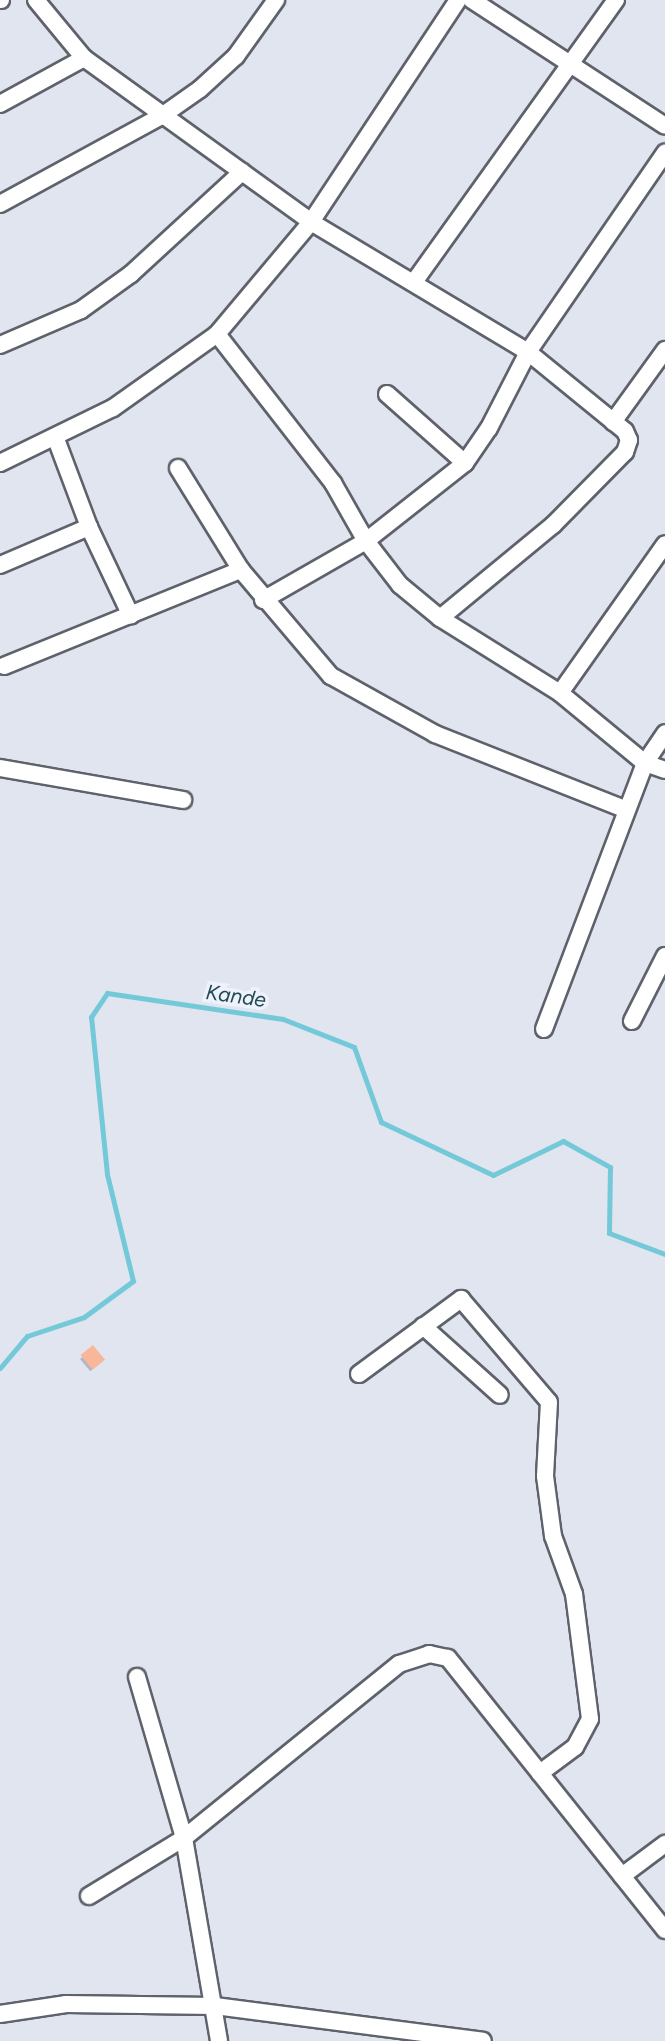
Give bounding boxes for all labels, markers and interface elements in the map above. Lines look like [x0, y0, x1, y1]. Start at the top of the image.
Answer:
water label: Kande [204, 979, 268, 1013]

